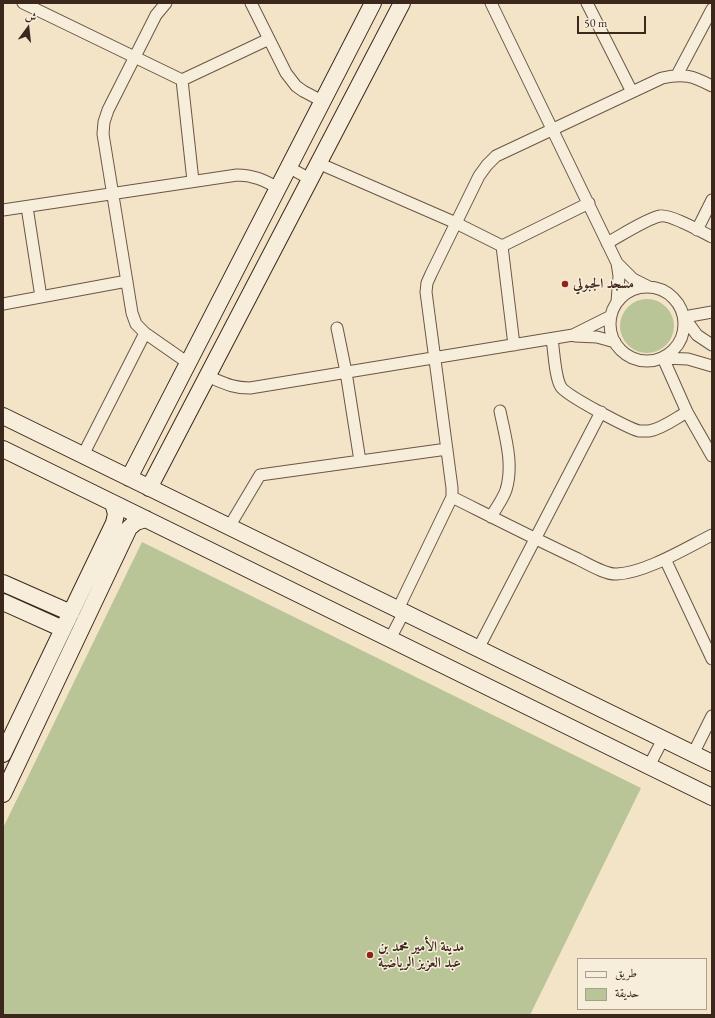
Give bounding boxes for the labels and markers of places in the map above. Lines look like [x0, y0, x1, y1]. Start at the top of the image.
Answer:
place label: مسجد الجبولي [573, 276, 634, 292]
marker: مسجد الجبولي [560, 279, 570, 289]
place label: مدينة الأمير محمد بن عبد العزيز الرياضية [378, 939, 464, 972]
marker: مدينة الأمير محمد بن عبد العزيز الرياضية [365, 950, 375, 960]

